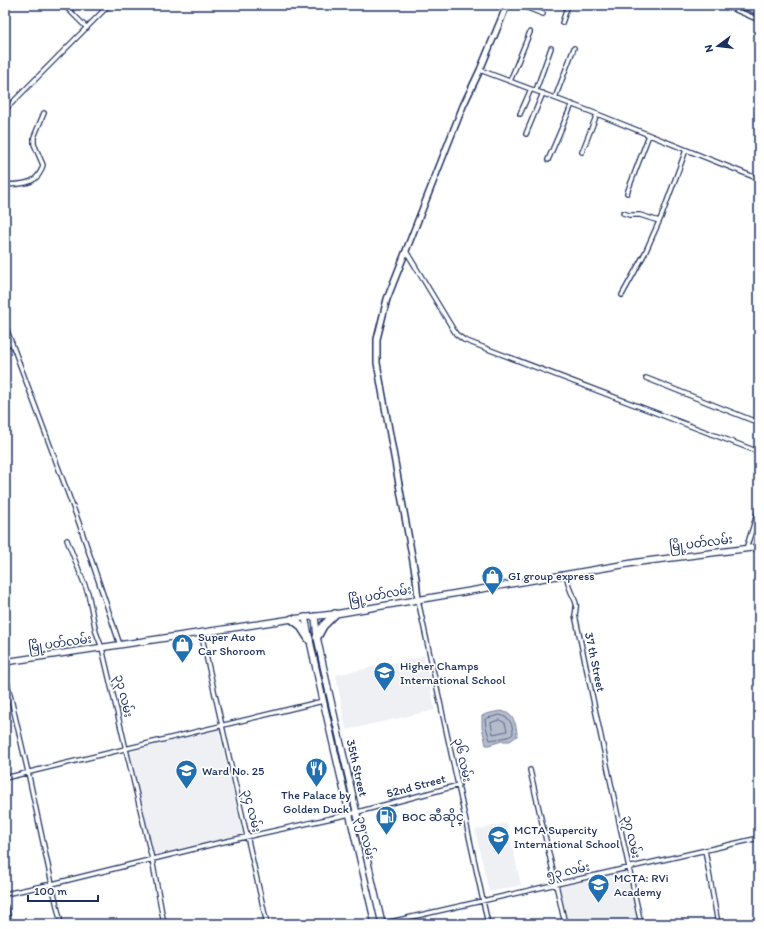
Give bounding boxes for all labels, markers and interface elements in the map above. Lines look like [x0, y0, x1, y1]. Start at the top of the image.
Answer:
north arrow [698, 26, 738, 66]
text: N [702, 43, 716, 54]
street label: မြို့ပတ်လမ်း [668, 530, 734, 557]
shop icon: GI group express [480, 563, 506, 596]
place label: GI group express [508, 569, 595, 583]
street label: မြို့ပတ်လမ်း [347, 581, 413, 610]
street label: မြို့ပတ်လမ်း [27, 630, 93, 657]
place label: Super Auto Car Shoroom [198, 630, 266, 658]
shop icon: Super Auto Car Shoroom [170, 631, 196, 664]
street label: 37 th Street [582, 631, 608, 694]
place label: Higher Champs International School [400, 659, 506, 687]
school or university icon: Higher Champs International School [372, 660, 398, 693]
street label: ၃၃ လမ်း [109, 673, 138, 719]
street label: ၃၆ လမ်း [449, 736, 476, 784]
street label: 35th Street [344, 738, 370, 798]
restaurant icon: The Palace by Golden Duck [303, 755, 329, 788]
school or university icon: Ward No. 25 [173, 758, 199, 791]
place label: Ward No. 25 [202, 764, 264, 778]
street label: 52nd Street [385, 771, 447, 801]
street label: ၃၄ လမ်း [237, 788, 266, 834]
place label: The Palace by Golden Duck [281, 788, 351, 816]
fuel station icon: BOC ဆီဆိုင္ [373, 804, 399, 837]
place label: BOC ဆီဆိုင္ [402, 808, 464, 827]
street label: ၃၇ လမ်း [618, 814, 645, 860]
street label: ၃၅ လမ်း [351, 815, 380, 862]
place label: MCTA Supercity International School [514, 823, 620, 851]
school or university icon: MCTA Supercity International School [485, 824, 511, 857]
street label: ၅၃ လမ်း [545, 858, 592, 885]
place label: MCTA: RVi Academy [614, 871, 669, 899]
school or university icon: MCTA: RVi Academy [586, 872, 612, 905]
scale bar [28, 877, 98, 903]
text: 100 m [34, 884, 67, 898]

